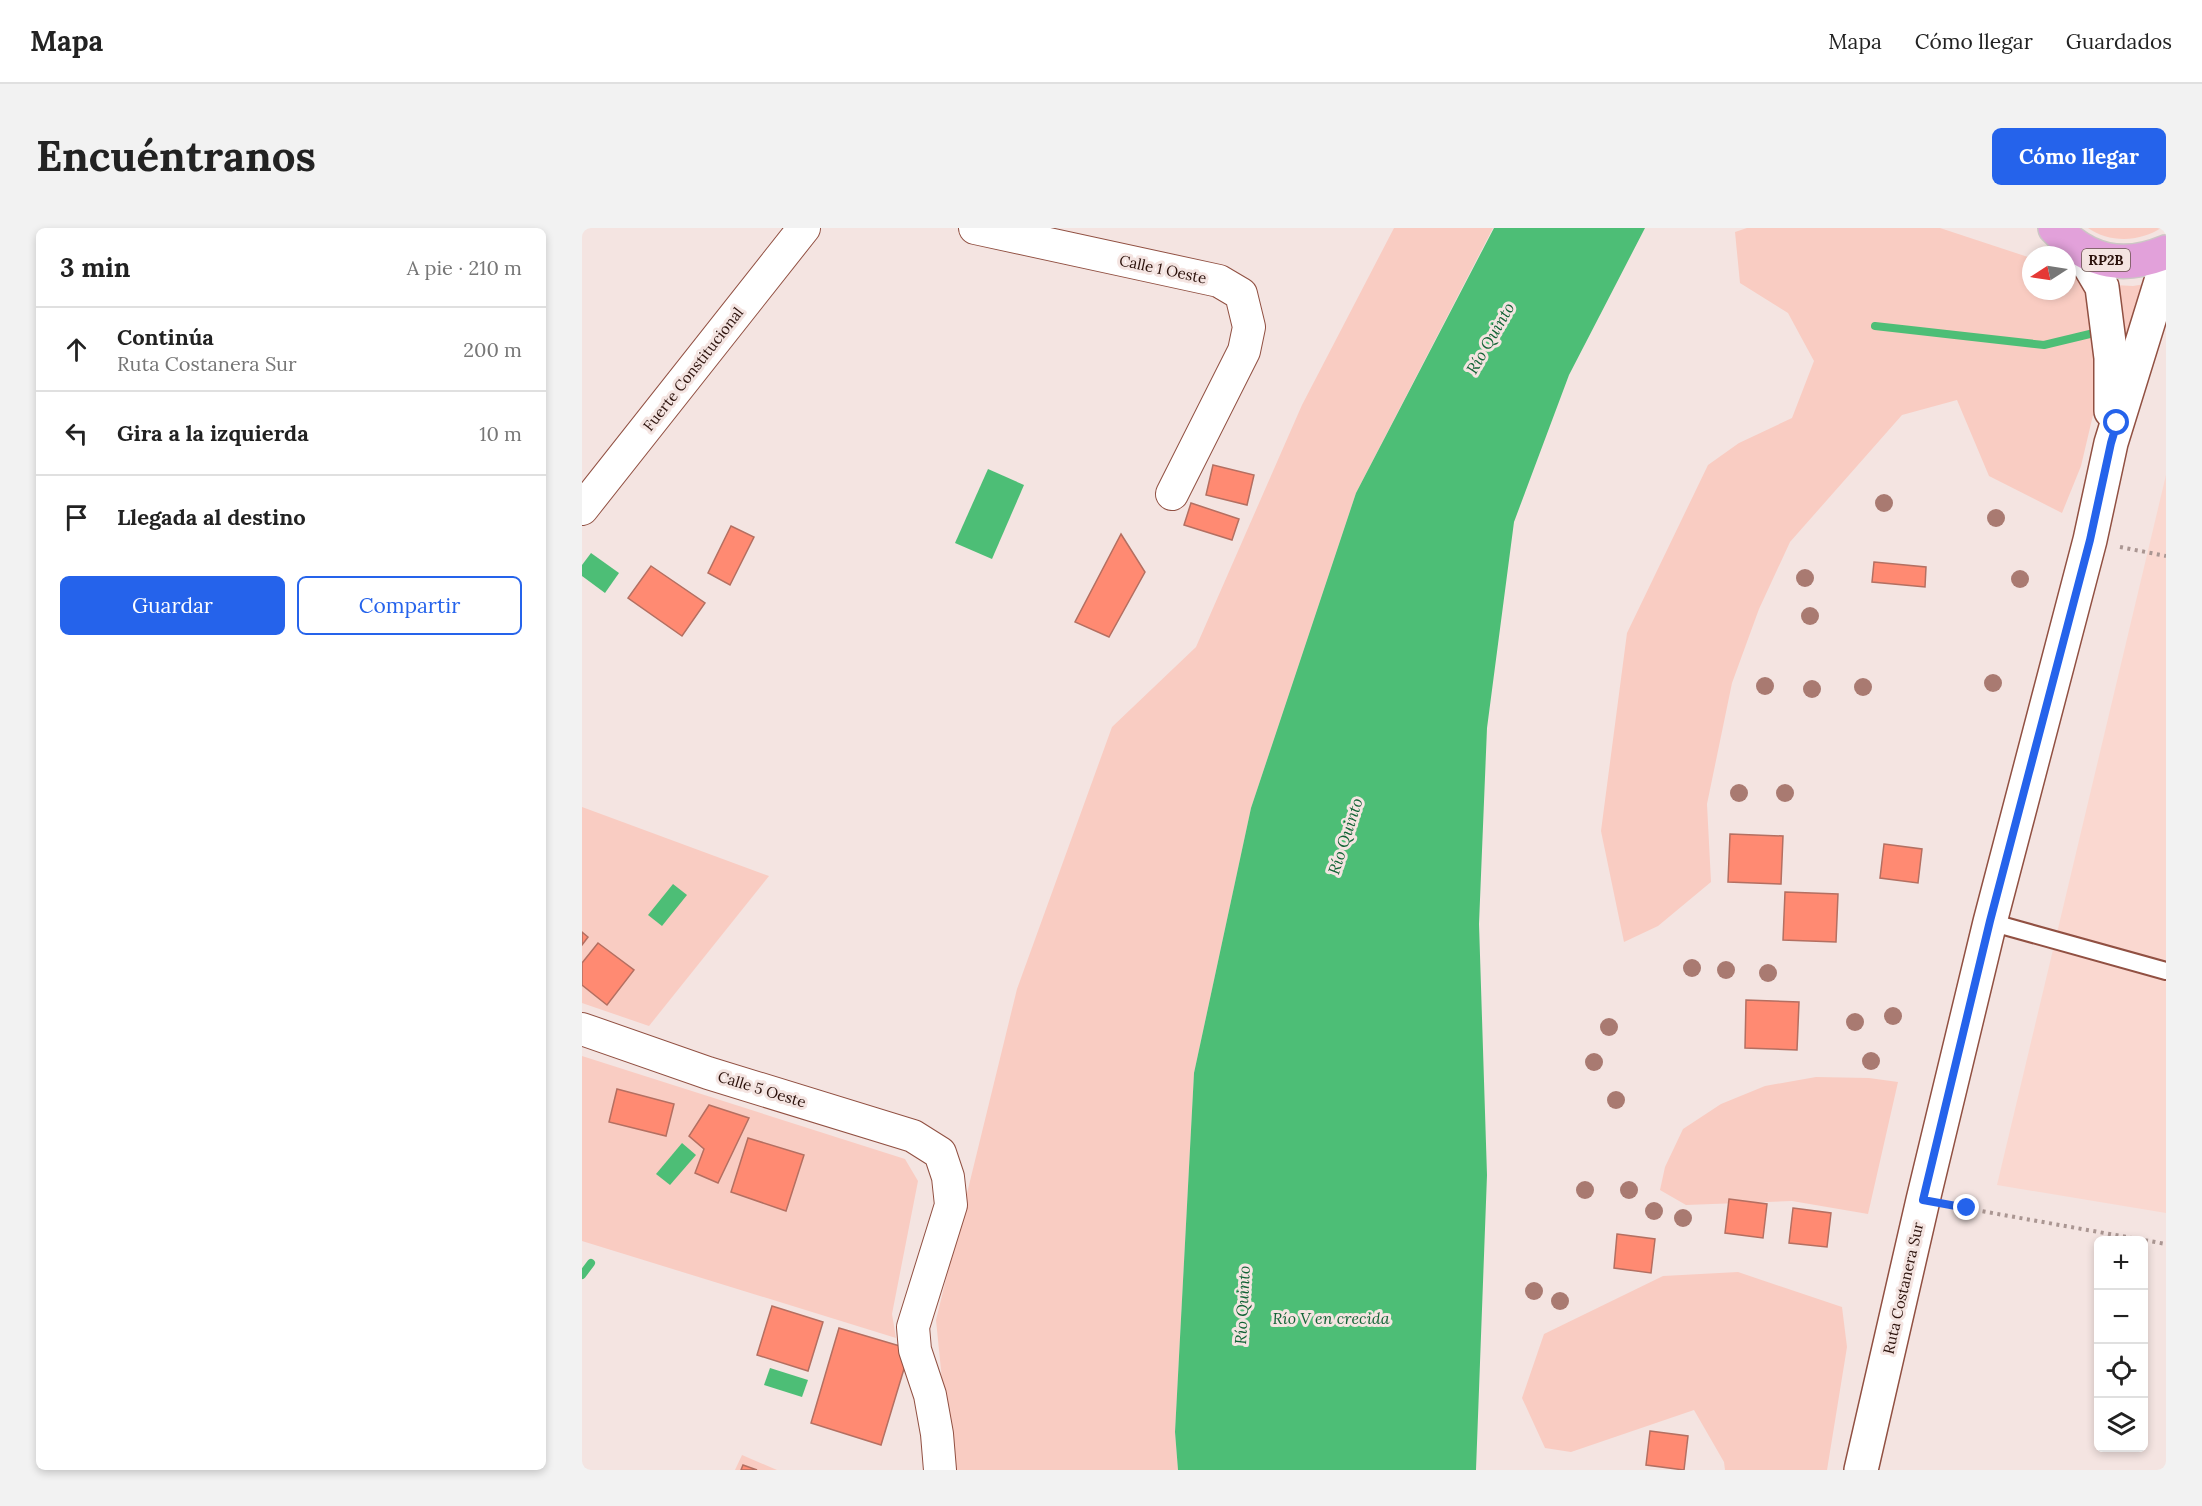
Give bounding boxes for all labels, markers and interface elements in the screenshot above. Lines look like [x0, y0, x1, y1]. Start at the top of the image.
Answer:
text: Mapa [30, 23, 103, 59]
text: Mapa [1828, 28, 1882, 55]
text: Cómo llegar [1915, 28, 2033, 55]
text: Guardados [2066, 28, 2172, 55]
button: Cómo llegar [1992, 128, 2166, 185]
text: Encuéntranos [36, 129, 316, 183]
north arrow [2022, 246, 2076, 300]
road number: RP2B [2082, 249, 2130, 271]
street label: Calle 1 Oeste [1118, 250, 1208, 288]
text: 3 min [60, 251, 130, 284]
text: A pie · 210 m [407, 255, 522, 280]
water label: Río Quinto [1462, 299, 1518, 377]
street label: Fuerte Constitucional [639, 303, 747, 435]
text: Continúa [117, 323, 214, 351]
icon: ahead [60, 333, 93, 366]
text: 200 m [463, 337, 522, 362]
text: Ruta Costanera Sur [117, 351, 297, 376]
route start [2103, 409, 2129, 435]
icon: left [60, 417, 93, 450]
text: Gira a la izquierda [117, 419, 309, 447]
text: 10 m [479, 421, 522, 446]
icon: arrive [60, 501, 93, 534]
text: Llegada al destino [117, 503, 306, 531]
button: Guardar [60, 576, 285, 635]
button: Compartir [297, 576, 522, 635]
water label: Río Quinto [1323, 795, 1367, 877]
street label: Calle 5 Oeste [716, 1067, 808, 1111]
route end [1953, 1194, 1979, 1220]
street label: Ruta Costanera Sur [1879, 1220, 1928, 1356]
map controls [2094, 1236, 2148, 1452]
button: + [2094, 1236, 2148, 1290]
water label: Río Quinto [1230, 1265, 1254, 1345]
button: − [2094, 1290, 2148, 1344]
water label: Río V en crecida [1273, 1308, 1390, 1328]
button: locate [2094, 1344, 2148, 1398]
button: layers [2094, 1398, 2148, 1452]

